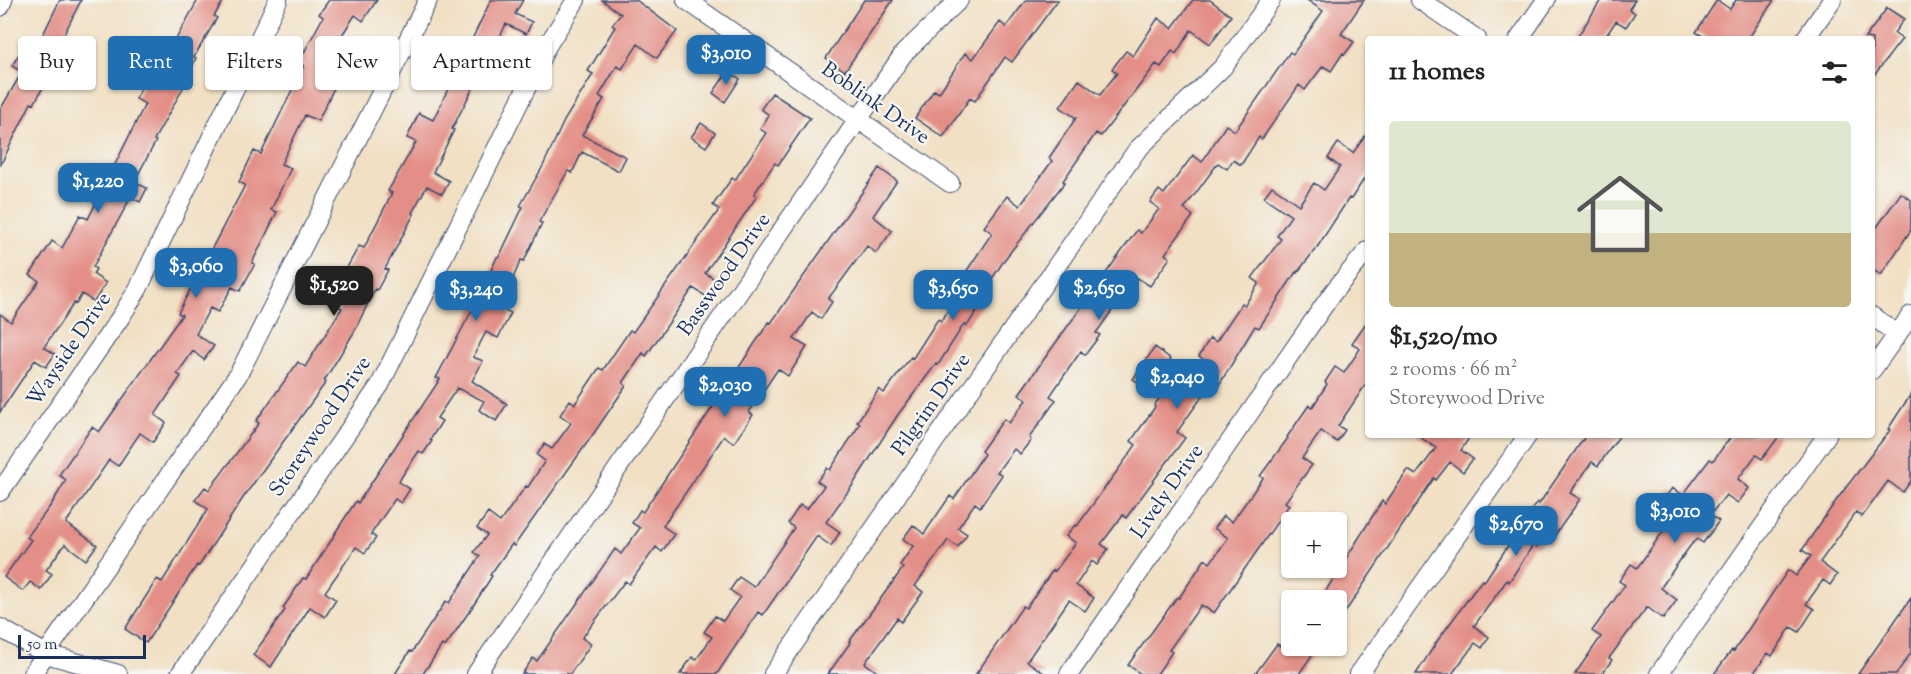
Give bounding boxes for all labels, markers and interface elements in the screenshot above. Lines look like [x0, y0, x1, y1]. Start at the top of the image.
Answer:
pin: $3,010 [677, 35, 775, 86]
chip: Buy [18, 36, 96, 90]
chip: Rent [108, 36, 193, 90]
chip: Filters [205, 36, 303, 90]
chip: New [315, 36, 399, 90]
chip: Apartment [411, 36, 552, 90]
text: $3,010 [701, 40, 751, 69]
text: 11 homes [1389, 54, 1485, 91]
street label: Boblink Drive [815, 55, 935, 153]
icon: filters [1818, 56, 1851, 89]
icon: home [1566, 160, 1674, 268]
pin: $1,220 [49, 163, 147, 214]
text: $1,220 [72, 168, 124, 197]
street label: Basswood Drive [671, 207, 779, 343]
pin: $3,060 [147, 248, 245, 299]
text: $3,060 [169, 253, 223, 282]
pin: $1,520 [285, 266, 383, 317]
pin: $3,650 [904, 270, 1002, 321]
pin: $2,650 [1050, 270, 1148, 321]
text: $1,520 [309, 271, 359, 300]
pin: $3,240 [427, 271, 525, 322]
text: $3,650 [928, 275, 978, 304]
text: $2,650 [1073, 275, 1125, 304]
text: $3,240 [449, 276, 503, 305]
street label: Wayside Drive [21, 287, 119, 413]
text: $1,520/mo [1389, 319, 1497, 356]
street label: Pilgrim Drive [885, 347, 979, 463]
street label: Storeywood Drive [263, 351, 379, 503]
text: 2 rooms · 66 m² [1389, 356, 1517, 385]
pin: $2,040 [1128, 359, 1226, 410]
text: $2,040 [1150, 364, 1204, 393]
pin: $2,030 [676, 367, 774, 418]
text: $2,030 [698, 372, 752, 401]
text: Storeywood Drive [1389, 385, 1545, 414]
street label: Lively Drive [1124, 438, 1212, 546]
pin: $3,010 [1626, 493, 1724, 544]
text: $3,010 [1650, 498, 1700, 527]
pin: $2,670 [1467, 506, 1565, 557]
text: $2,670 [1489, 511, 1543, 540]
map controls [1281, 512, 1347, 656]
button: + [1281, 512, 1347, 578]
button: − [1281, 590, 1347, 656]
scale bar [18, 632, 146, 660]
text: 50 m [27, 634, 58, 657]

